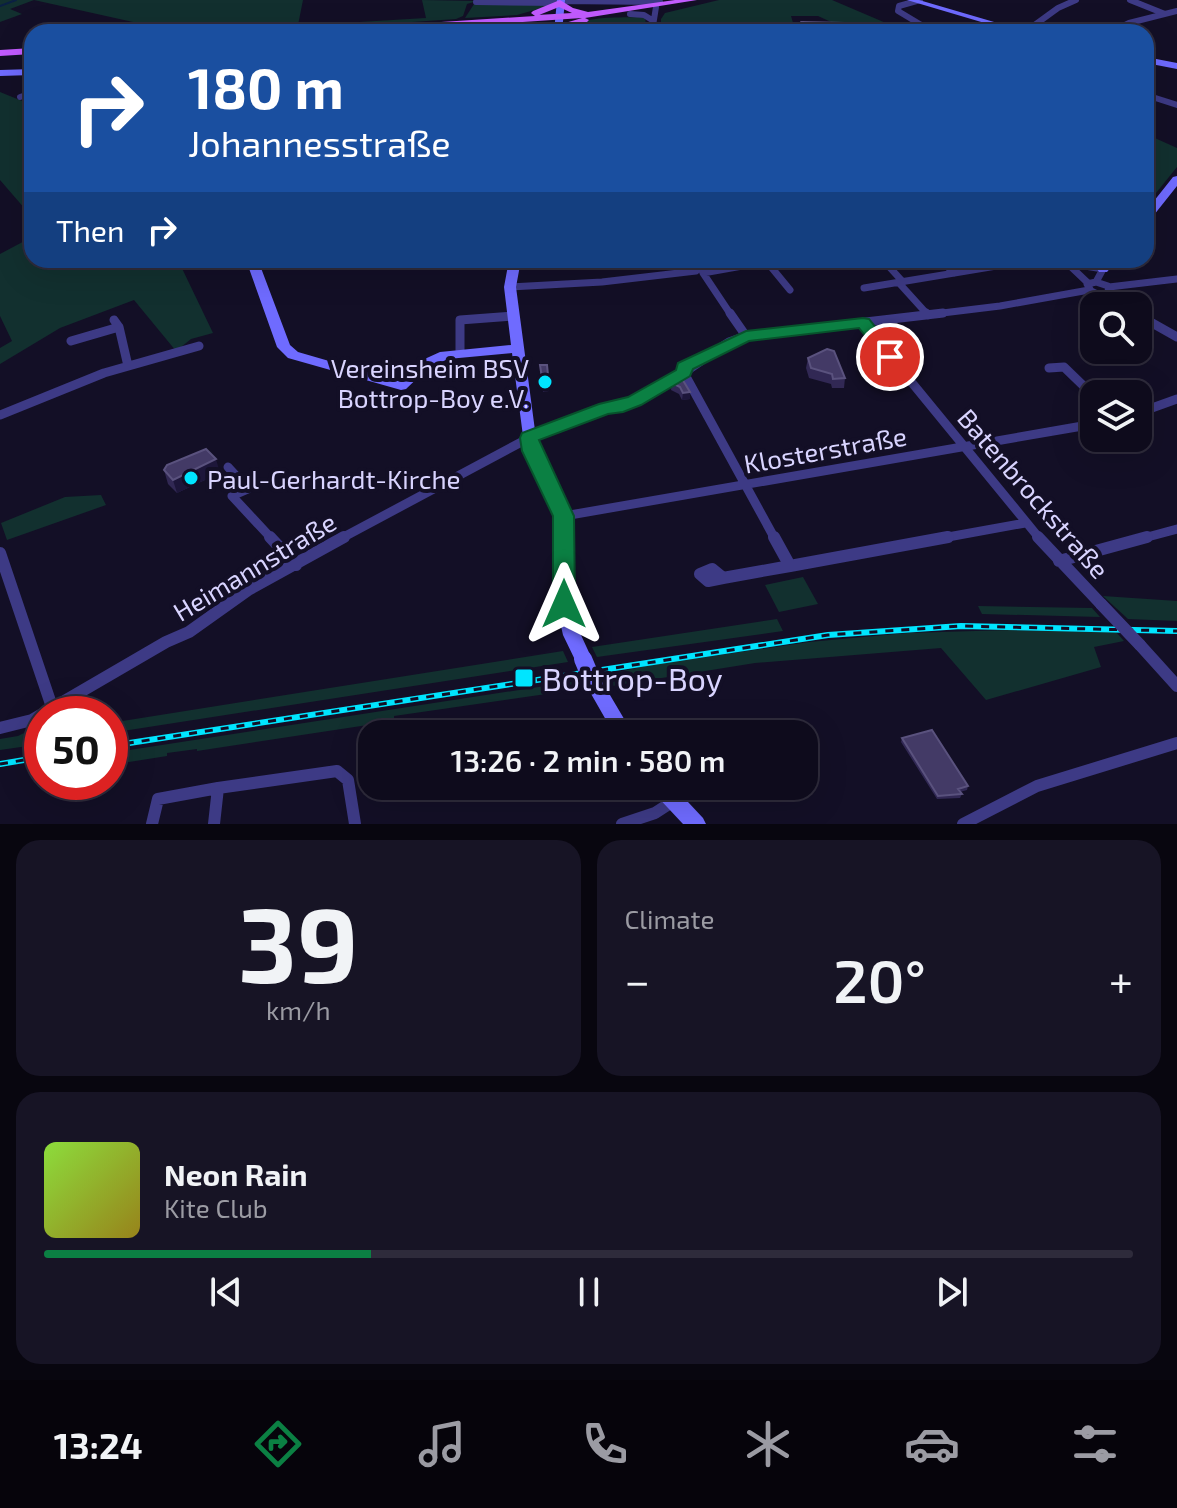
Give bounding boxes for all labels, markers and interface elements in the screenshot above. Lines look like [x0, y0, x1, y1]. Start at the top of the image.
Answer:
text: 180 m [188, 53, 344, 120]
icon: right [56, 56, 160, 160]
text: Johannesstraße [188, 121, 451, 164]
icon: right [140, 208, 184, 252]
text: Then [56, 212, 124, 248]
map controls [1080, 292, 1152, 452]
button: search [1080, 292, 1152, 364]
pin [856, 323, 924, 391]
icon: arrive [868, 335, 912, 379]
place label: Vereinsheim BSV Bottrop-Boy e.V. [331, 352, 529, 413]
marker: Vereinsheim BSV Bottrop-Boy e.V. [536, 373, 554, 391]
button: layers [1080, 380, 1152, 452]
street label: Batenbrockstraße [952, 402, 1116, 584]
street label: Klosterstraße [741, 419, 909, 479]
place label: Paul-Gerhardt-Kirche [207, 463, 461, 494]
marker: Paul-Gerhardt-Kirche [182, 469, 200, 487]
street label: Heimannstraße [167, 505, 341, 627]
position arrow [522, 562, 606, 646]
place label: Bottrop-Boy [542, 659, 723, 697]
marker: Bottrop-Boy [513, 667, 535, 689]
speed limit sign: 50 [24, 696, 128, 800]
text: 13:26 · 2 min · 580 m [451, 742, 725, 778]
text: 39 [238, 879, 358, 1004]
text: Climate [625, 903, 714, 934]
text: 20° [833, 943, 926, 1015]
text: − [625, 953, 650, 1006]
text: + [1109, 953, 1133, 1006]
text: km/h [266, 994, 331, 1025]
text: Neon Rain [164, 1156, 308, 1192]
text: Kite Club [164, 1192, 268, 1223]
icon: previous [204, 1270, 248, 1314]
icon: pause [567, 1270, 611, 1314]
icon: next [930, 1270, 974, 1314]
icon: directions [250, 1416, 306, 1472]
icon: music [414, 1416, 470, 1472]
icon: phone [577, 1416, 633, 1472]
icon: climate [740, 1416, 796, 1472]
icon: car [904, 1416, 960, 1472]
icon: filters [1067, 1416, 1123, 1472]
text: 13:24 [54, 1423, 143, 1466]

